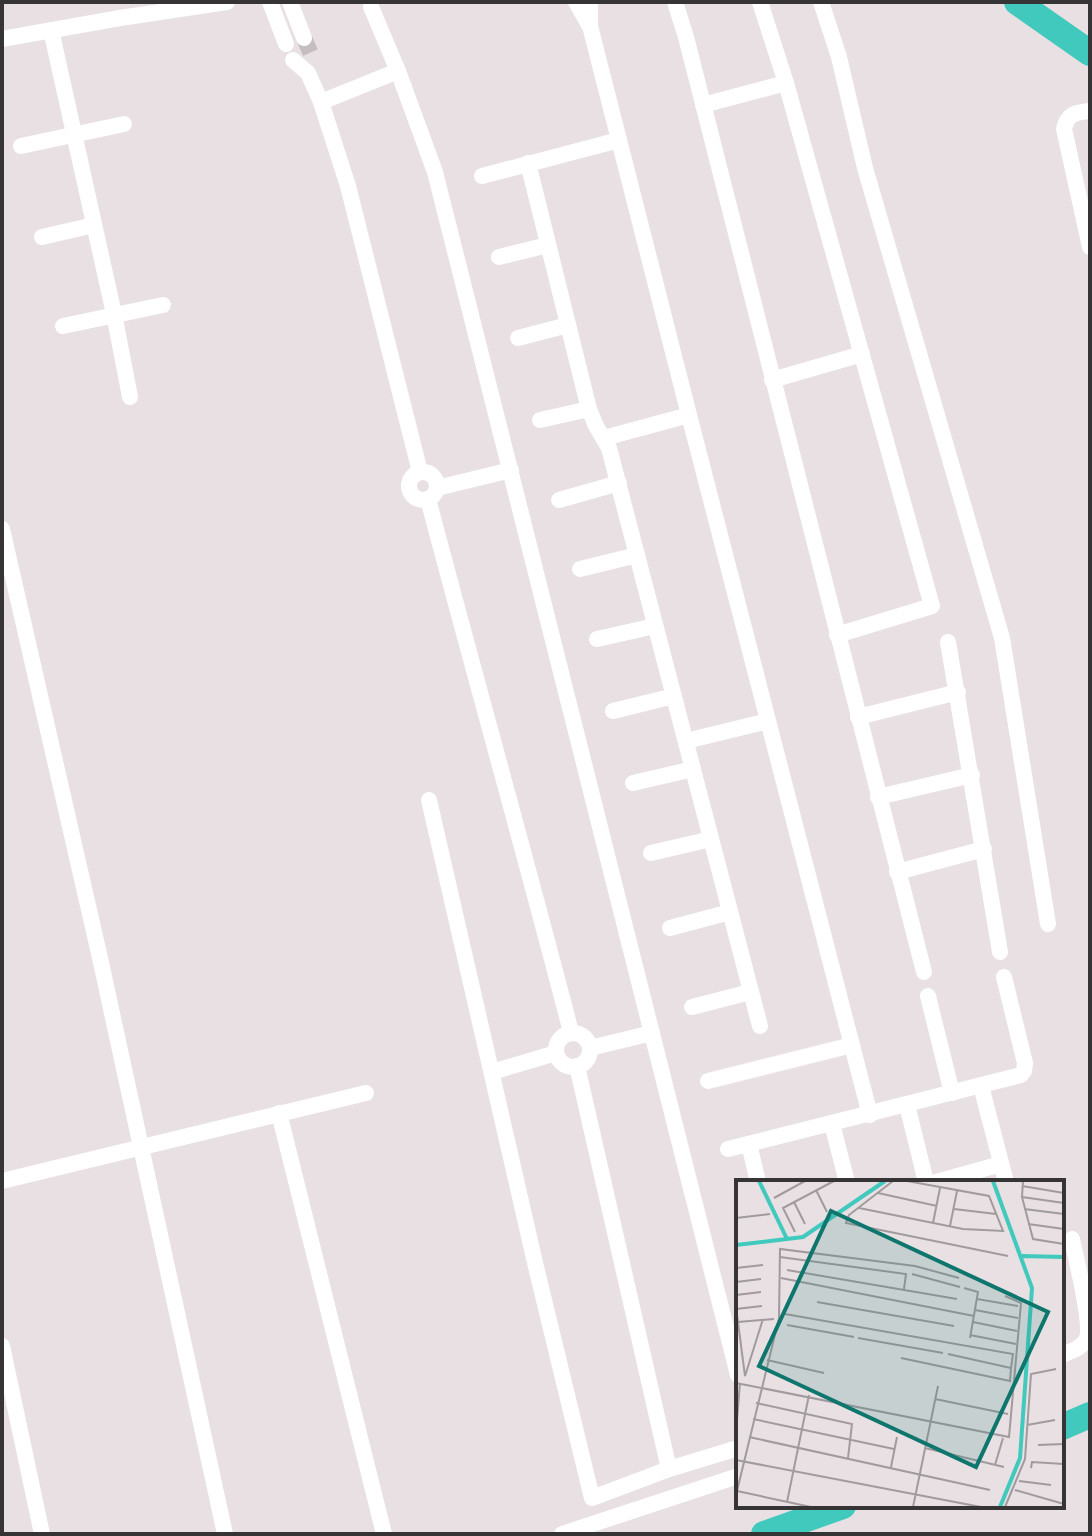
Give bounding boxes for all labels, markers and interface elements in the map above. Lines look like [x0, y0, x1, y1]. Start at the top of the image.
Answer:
inset map [736, 1180, 1064, 1508]

